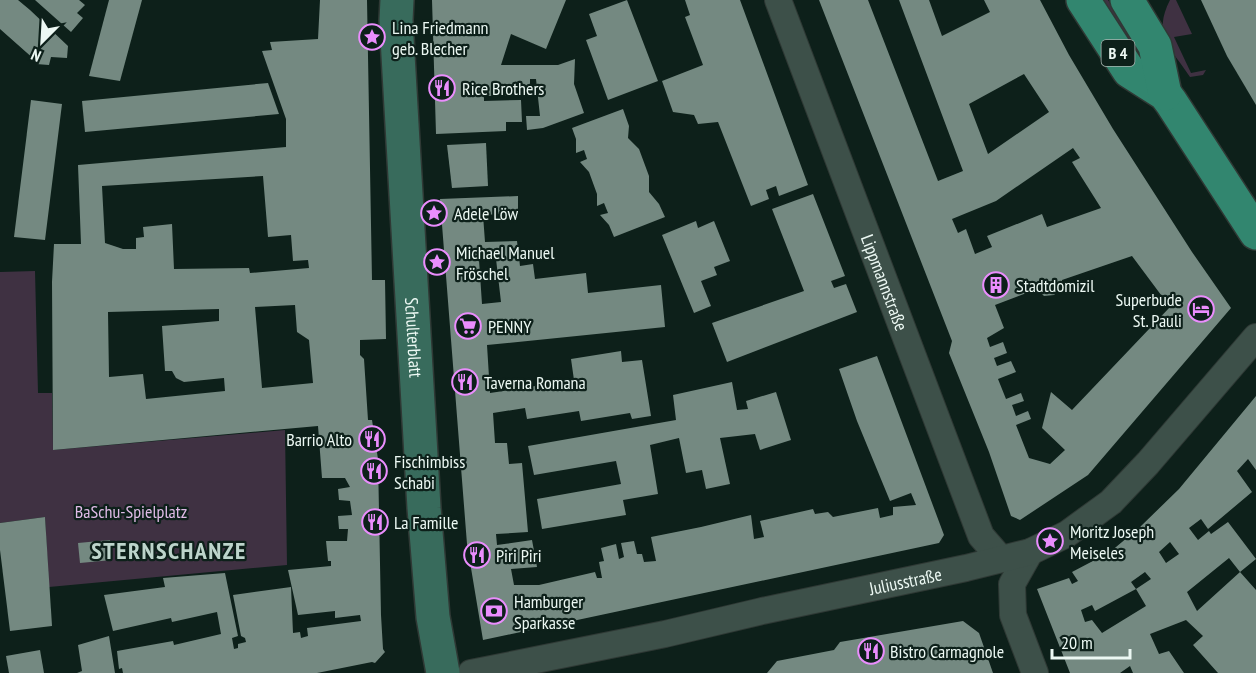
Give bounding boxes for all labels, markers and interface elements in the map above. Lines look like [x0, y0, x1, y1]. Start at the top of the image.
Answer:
north arrow [12, 12, 72, 72]
place label: Lina Friedmann geb. Blecher [392, 16, 489, 60]
place icon: Lina Friedmann geb. Blecher [357, 22, 387, 52]
road number: B 4 [1102, 40, 1134, 66]
text: N [28, 45, 44, 67]
restaurant icon: Rice Brothers [427, 73, 457, 103]
place label: Rice Brothers [462, 77, 544, 100]
place icon: Adele Löw [419, 198, 449, 228]
place label: Adele Löw [454, 202, 518, 225]
street label: Lippmannstraße [856, 231, 914, 334]
place label: Michael Manuel Fröschel [456, 241, 555, 285]
place icon: Michael Manuel Fröschel [422, 247, 452, 277]
building icon: Stadtdomizil [981, 270, 1011, 300]
place label: Stadtdomizil [1016, 274, 1095, 297]
place label: Superbude St. Pauli [1115, 288, 1182, 332]
hotel icon: Superbude St. Pauli [1186, 294, 1216, 324]
street label: Schulterblatt [400, 297, 428, 378]
supermarket icon: PENNY [453, 311, 483, 341]
place label: PENNY [488, 315, 532, 338]
restaurant icon: Taverna Romana [450, 367, 480, 397]
place label: Taverna Romana [484, 371, 586, 394]
restaurant icon: Barrio Alto [357, 424, 387, 454]
place label: Barrio Alto [286, 428, 352, 451]
place label: Fischimbiss Schabi [394, 450, 465, 494]
restaurant icon: Fischimbiss Schabi [359, 456, 389, 486]
park label: BaSchu-Spielplatz [75, 500, 187, 523]
restaurant icon: La Famille [360, 507, 390, 537]
place label: La Famille [394, 511, 458, 534]
place label: Moritz Joseph Meiseles [1070, 520, 1154, 564]
place icon: Moritz Joseph Meiseles [1035, 526, 1065, 556]
district label: STERNSCHANZE [91, 535, 247, 566]
restaurant icon: Piri Piri [462, 540, 492, 570]
place label: Piri Piri [496, 544, 542, 567]
street label: Juliusstraße [866, 562, 944, 600]
place label: Hamburger Sparkasse [514, 590, 583, 634]
bank icon: Hamburger Sparkasse [479, 596, 509, 626]
scale bar [1052, 622, 1130, 660]
text: 20 m [1061, 631, 1093, 654]
restaurant icon: Bistro Carmagnole [856, 636, 886, 666]
place label: Bistro Carmagnole [890, 640, 1004, 663]

